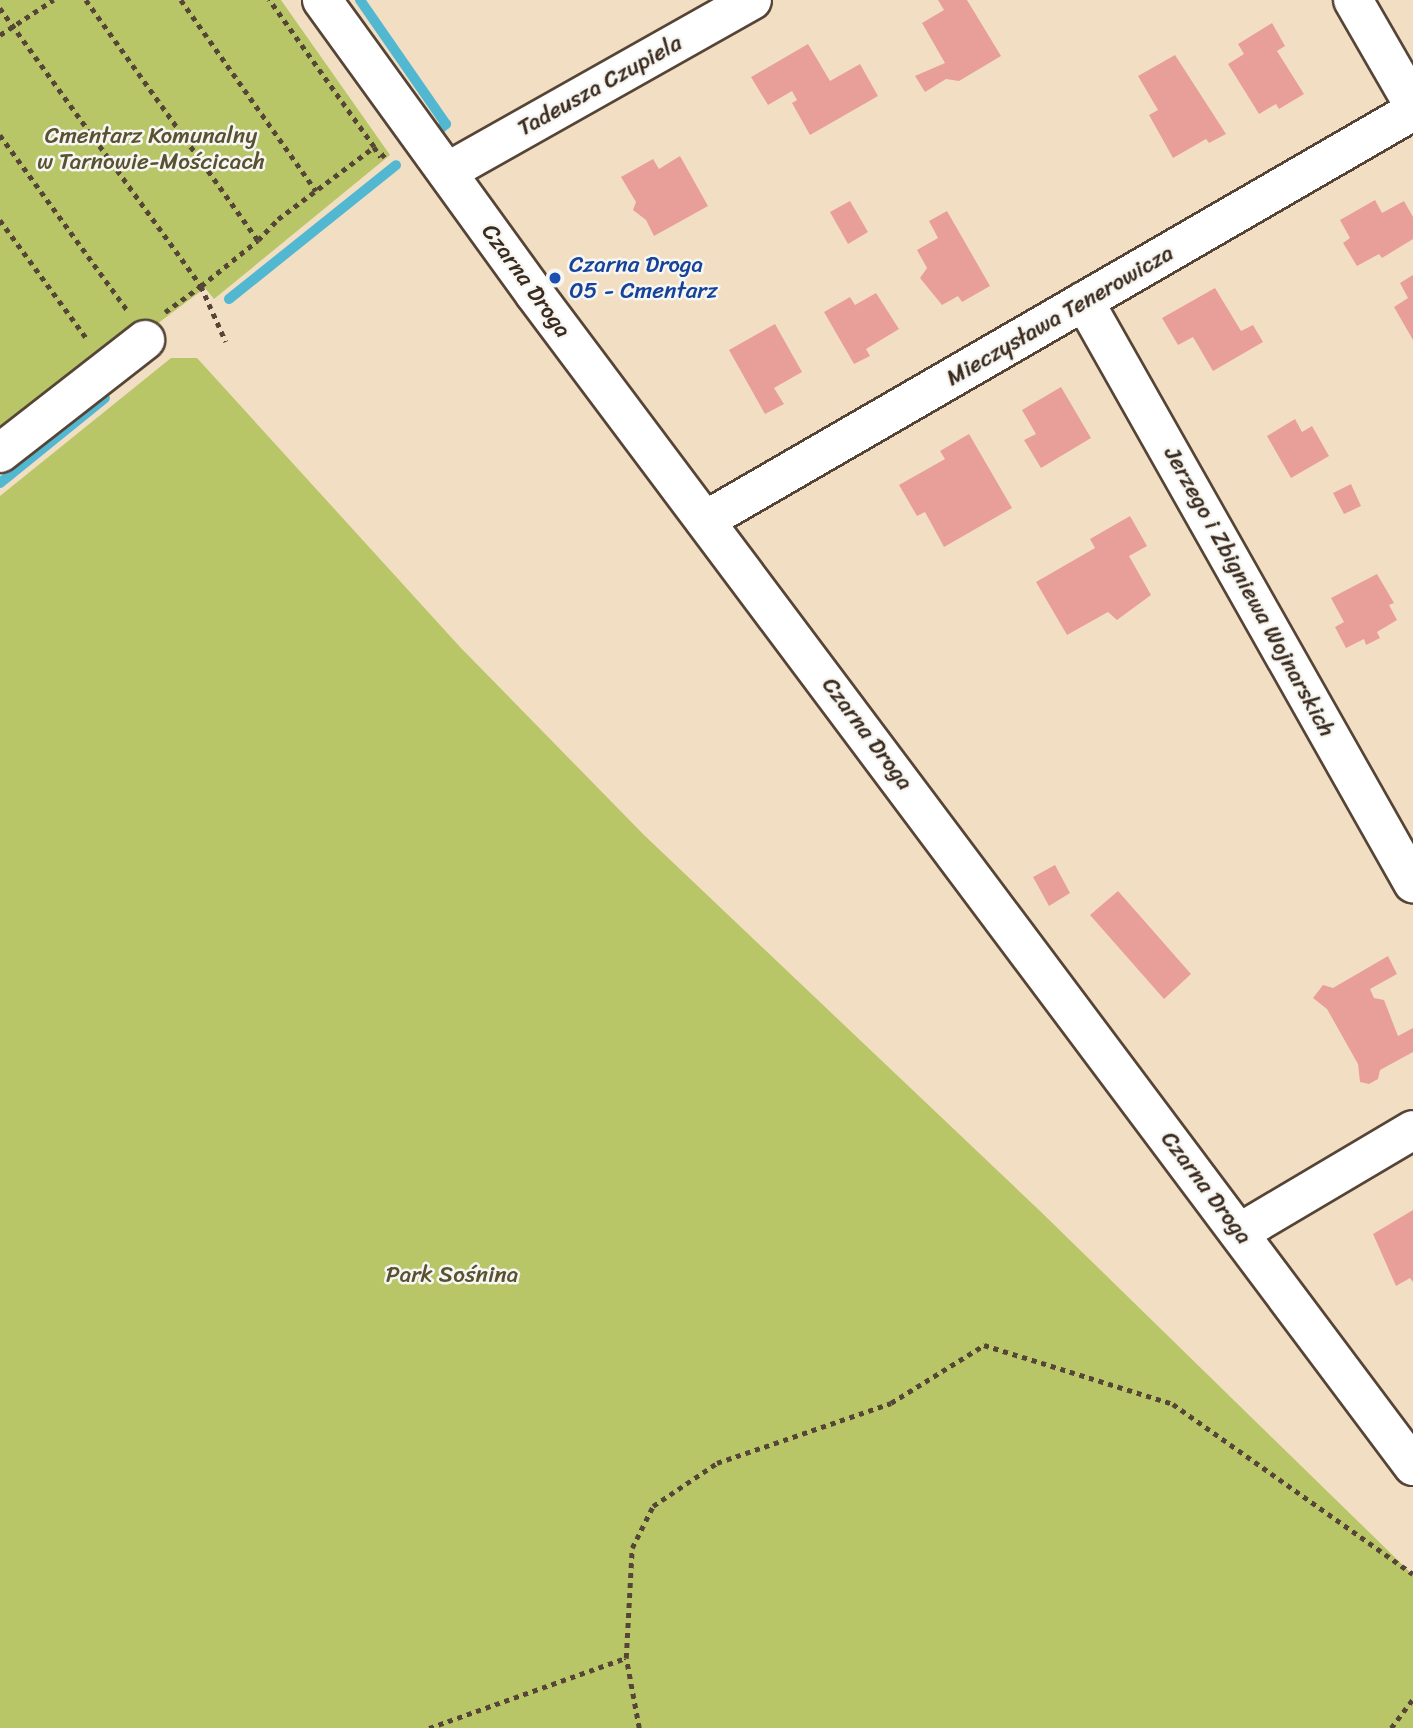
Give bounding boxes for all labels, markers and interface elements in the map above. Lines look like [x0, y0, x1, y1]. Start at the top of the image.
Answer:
street label: Tadeusza Czupiela [513, 30, 687, 142]
park label: Cmentarz Komunalny w Tarnowie-Mościcach [37, 122, 265, 176]
street label: Czarna Droga [475, 219, 577, 343]
street label: Mieczysława Tenerowicza [941, 240, 1179, 392]
place label: Czarna Droga 05 - Cmentarz [569, 251, 718, 305]
marker: Czarna Droga 05 - Cmentarz [547, 270, 563, 286]
street label: Jerzego i Zbigniewa Wojnarskich [1158, 442, 1340, 742]
street label: Czarna Droga [816, 672, 918, 796]
street label: Czarna Droga [1155, 1126, 1257, 1250]
park label: Park Sośnina [386, 1261, 518, 1289]

